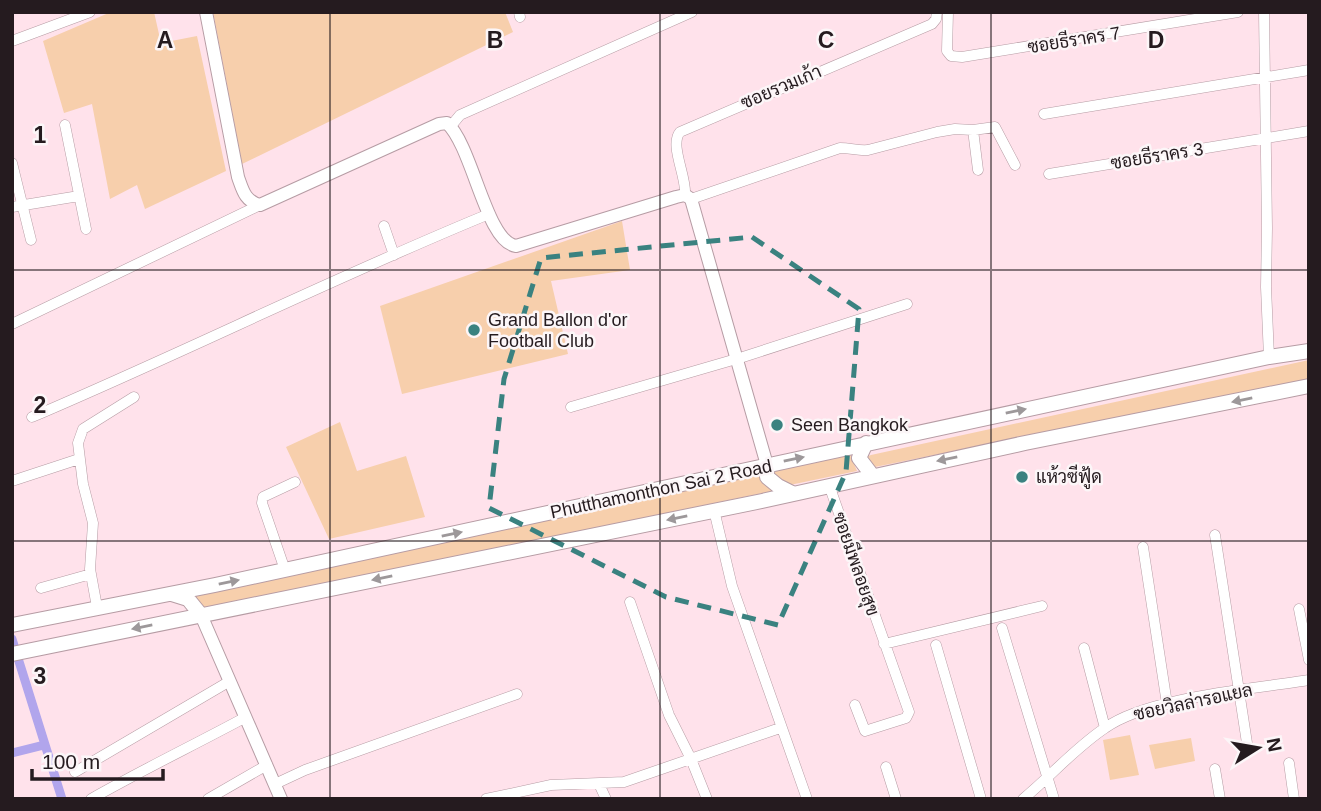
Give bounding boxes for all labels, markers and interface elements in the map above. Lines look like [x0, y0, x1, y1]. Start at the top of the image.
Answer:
street label: ซอยธีราคร 7 [1026, 20, 1122, 57]
text: A [157, 27, 173, 53]
text: B [487, 27, 503, 53]
text: C [818, 27, 834, 53]
text: D [1148, 27, 1164, 53]
street label: ซอยรวมเก้า [737, 59, 824, 113]
text: 1 [34, 122, 47, 148]
street label: ซอยธีราคร 3 [1109, 136, 1205, 173]
place label: Grand Ballon d'or Football Club [488, 310, 628, 351]
marker: Grand Ballon d'or Football Club [466, 322, 482, 338]
text: 2 [34, 392, 46, 418]
one-way arrow [1231, 394, 1253, 405]
one-way arrow [1005, 405, 1027, 416]
place label: Seen Bangkok [791, 415, 909, 435]
marker: Seen Bangkok [769, 417, 785, 433]
one-way arrow [783, 454, 805, 465]
one-way arrow [936, 454, 958, 465]
street label: Phutthamonthon Sai 2 Road [548, 456, 774, 522]
place label: แห้วซีฟู้ด [1036, 464, 1102, 490]
marker: แห้วซีฟู้ด [1014, 469, 1030, 485]
street label: ซอยมีพลอยสุข [827, 509, 886, 619]
one-way arrow [666, 512, 688, 523]
one-way arrow [441, 529, 463, 540]
one-way arrow [371, 572, 393, 583]
one-way arrow [218, 576, 240, 587]
one-way arrow [131, 621, 153, 632]
text: 3 [34, 663, 46, 689]
street label: ซอยวิลล่ารอแยล [1131, 678, 1254, 724]
north arrow [1223, 713, 1293, 783]
text: N [1263, 736, 1286, 754]
scale bar [32, 738, 163, 782]
text: 100 m [42, 750, 100, 773]

